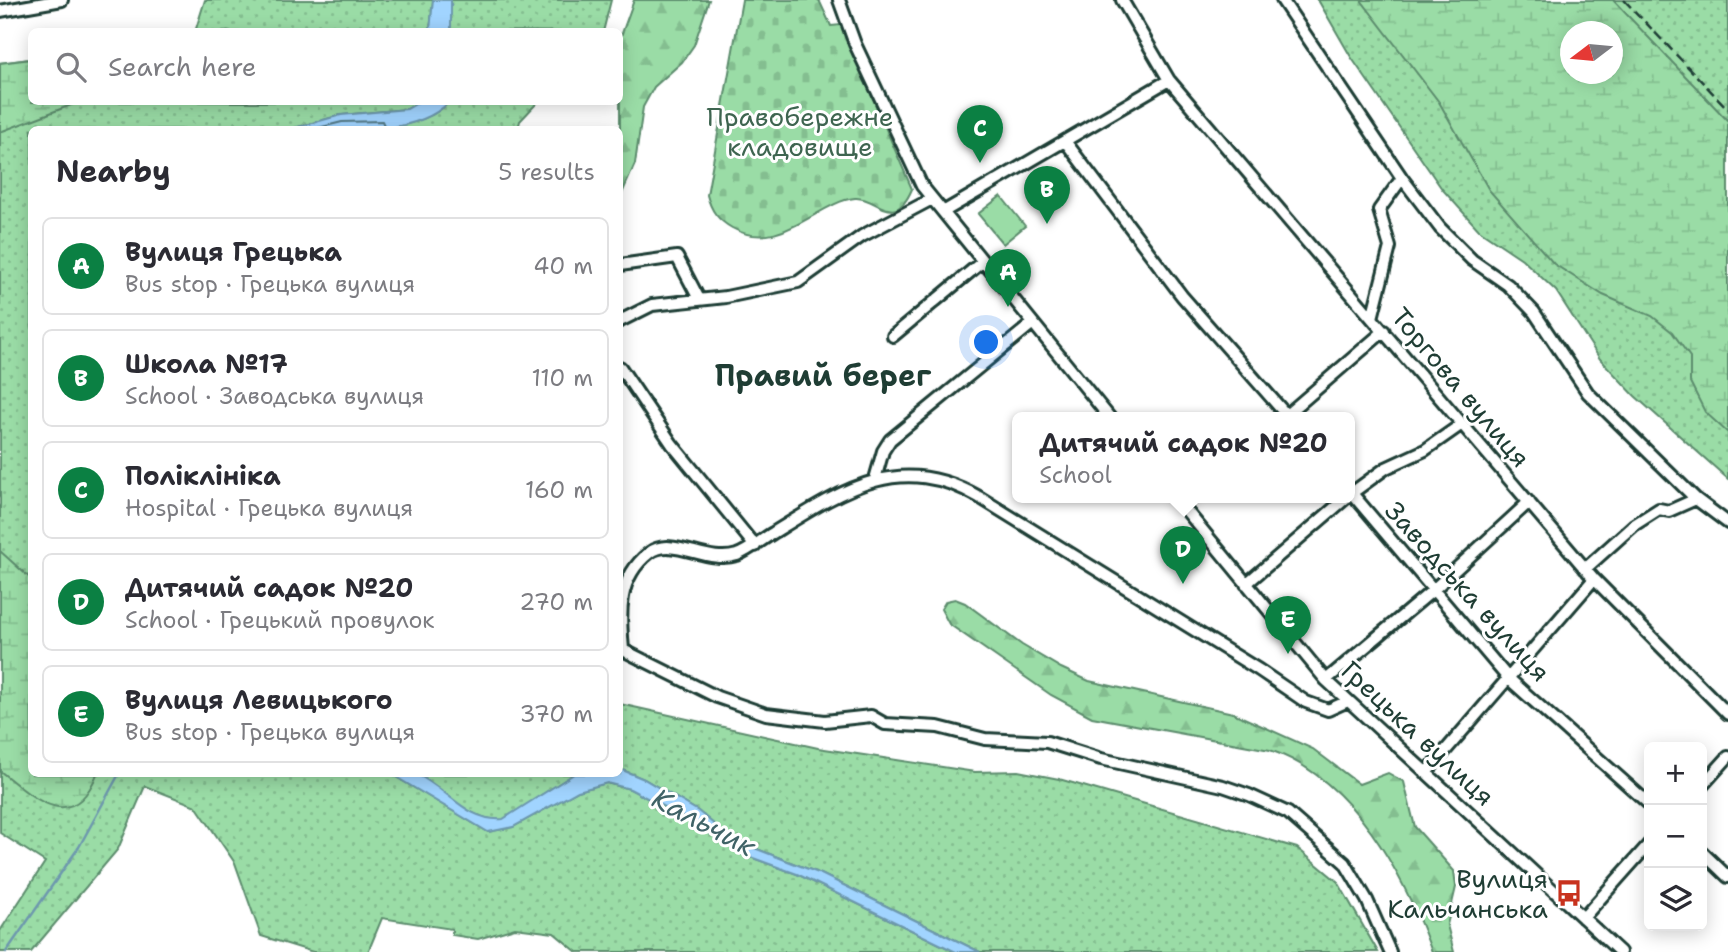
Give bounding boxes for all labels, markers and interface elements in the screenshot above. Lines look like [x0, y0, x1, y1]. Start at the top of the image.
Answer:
north arrow [1560, 21, 1623, 84]
search box [28, 28, 623, 105]
icon: search [52, 48, 90, 86]
text: Search here [108, 49, 257, 84]
park label: Правобережне кладовище [707, 99, 894, 164]
pin: C [957, 105, 1003, 163]
text: Nearby [56, 151, 171, 192]
text: 5 results [498, 157, 595, 187]
pin: B [1024, 166, 1070, 224]
text: Вулиця Грецька [125, 234, 342, 269]
pin: A [985, 249, 1031, 307]
text: A [72, 251, 90, 281]
text: 40 m [533, 251, 593, 281]
text: Bus stop · Грецька вулиця [125, 269, 415, 299]
street label: Торгова вулиця [1384, 300, 1538, 474]
your location [969, 325, 1003, 359]
text: Школа №17 [125, 346, 288, 381]
district label: Правий берег [715, 355, 932, 396]
text: B [74, 363, 88, 393]
text: 110 m [531, 363, 593, 393]
text: School · Заводська вулиця [125, 381, 424, 411]
popup [1012, 412, 1355, 503]
text: Дитячий садок №20 [1039, 425, 1328, 460]
text: Поліклініка [125, 458, 281, 493]
text: School [1039, 460, 1112, 490]
text: C [74, 475, 88, 505]
text: 160 m [525, 475, 593, 505]
text: Hospital · Грецька вулиця [125, 493, 413, 523]
street label: Заводська вулиця [1378, 493, 1558, 689]
pin: D [1160, 526, 1206, 584]
text: Дитячий садок №20 [125, 570, 413, 605]
text: D [73, 587, 89, 617]
text: 270 m [519, 587, 593, 617]
pin: E [1265, 596, 1311, 654]
text: School · Грецький провулок [125, 605, 435, 635]
street label: Грецька вулиця [1334, 653, 1502, 813]
text: Вулиця Левицького [125, 682, 393, 717]
text: E [73, 699, 89, 729]
text: 370 m [520, 699, 593, 729]
text: Bus stop · Грецька вулиця [125, 717, 415, 747]
map controls [1644, 742, 1707, 931]
button: + [1644, 742, 1707, 805]
water label: Кальчик [646, 779, 764, 866]
button: − [1644, 805, 1707, 868]
place label: Вулиця Кальчанська [1387, 861, 1548, 926]
button: layers [1644, 868, 1707, 931]
bus stop icon: Вулиця Кальчанська [1554, 878, 1584, 908]

